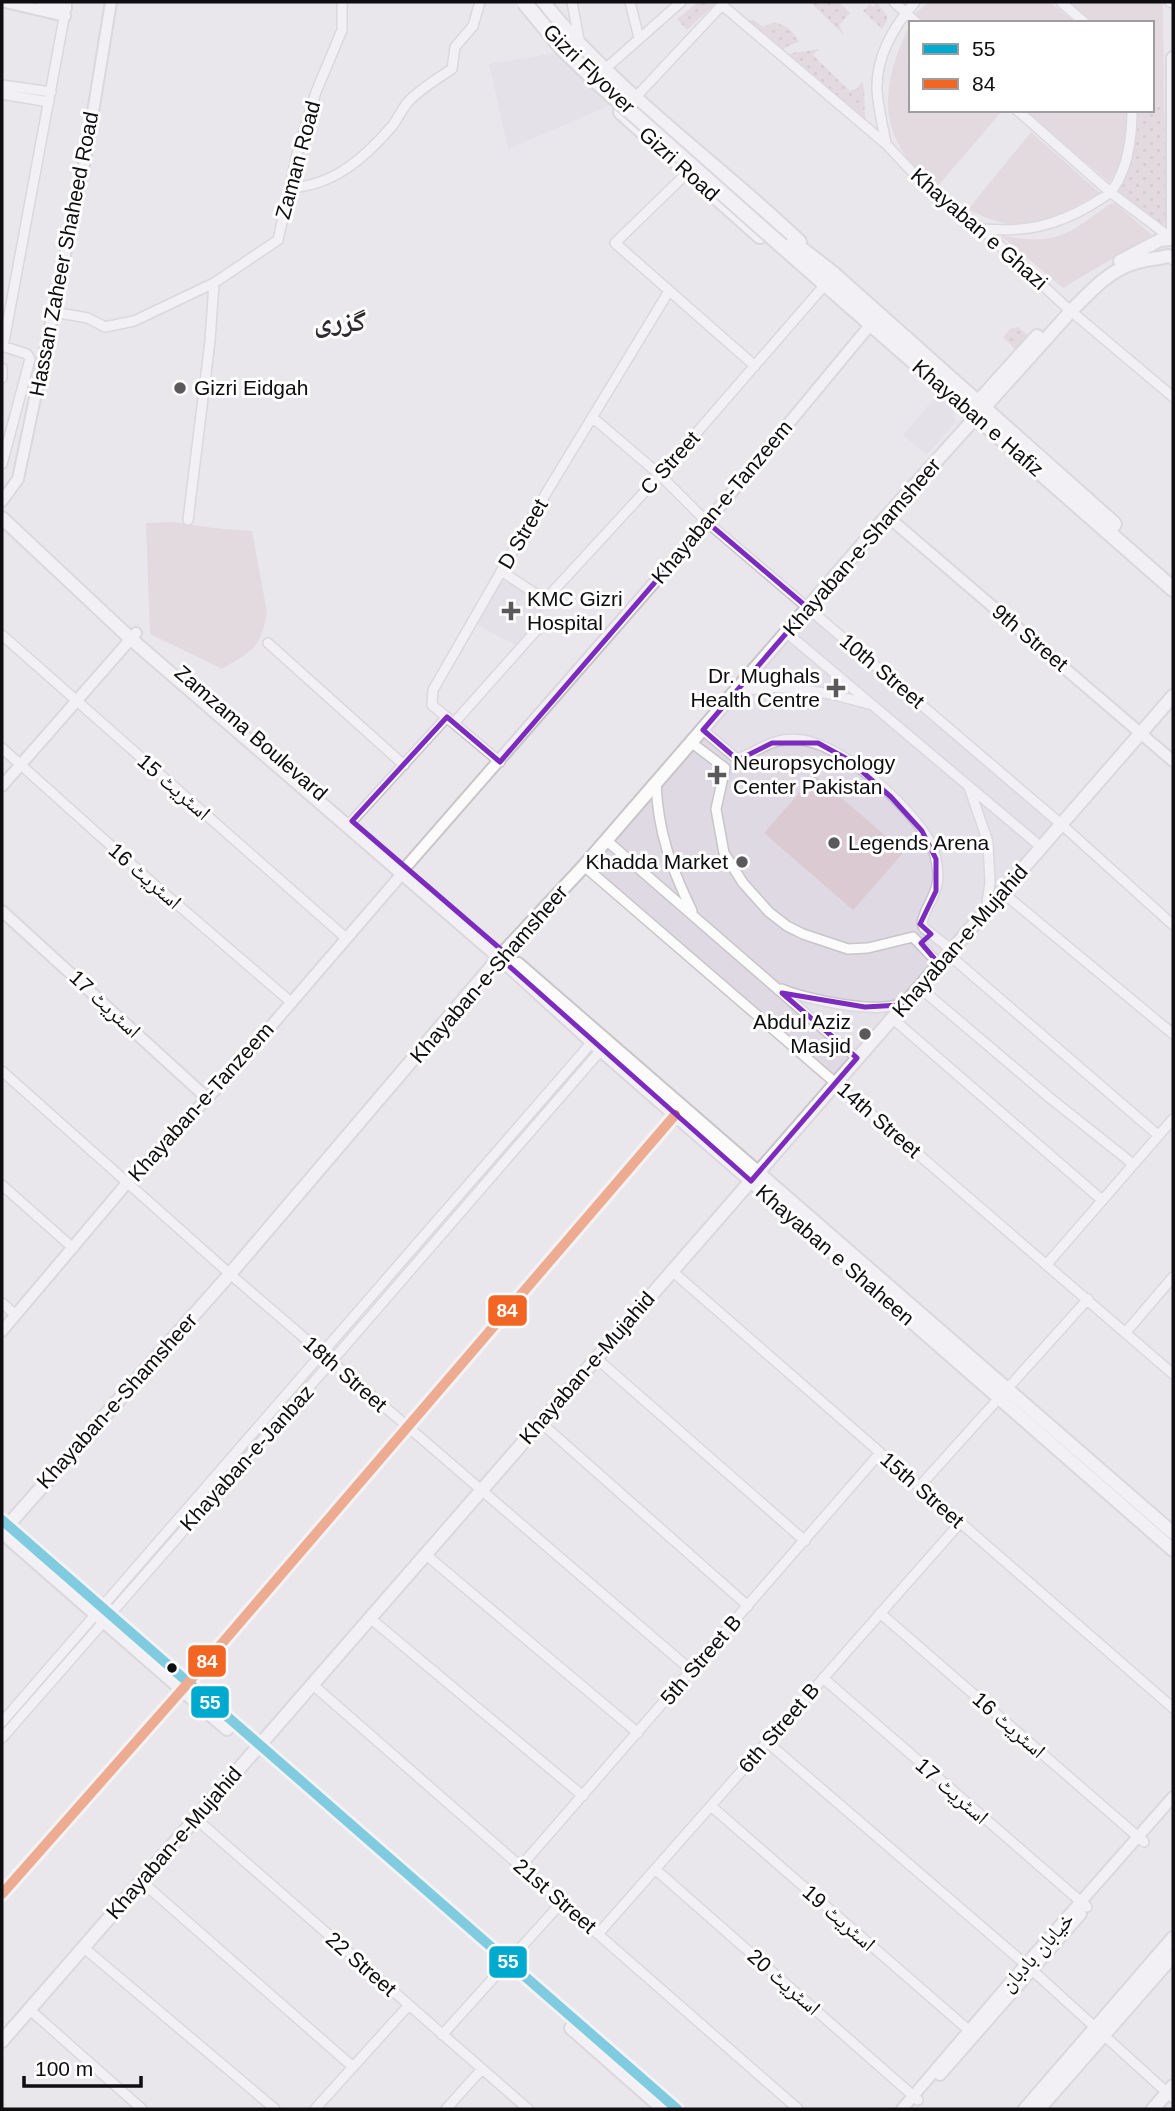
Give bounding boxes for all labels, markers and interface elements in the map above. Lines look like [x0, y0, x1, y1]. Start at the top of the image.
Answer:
street label: Gizri Flyover [539, 19, 640, 118]
legend [909, 21, 1154, 112]
text: 55 [972, 37, 995, 60]
text: 84 [972, 72, 996, 95]
street label: Zaman Road [271, 98, 324, 221]
street label: Hassan Zaheer Shaheed Road [25, 110, 102, 398]
street label: Gizri Road [635, 122, 724, 205]
street label: Khayaban e Ghazi [907, 163, 1052, 294]
district label: گزری [314, 306, 366, 338]
street label: Khayaban e Hafiz [908, 355, 1048, 481]
place label: Gizri Eidgah [194, 376, 308, 399]
marker: Gizri Eidgah [172, 380, 188, 396]
street label: Khayaban-e-Tanzeem [647, 416, 796, 588]
street label: C Street [635, 426, 704, 499]
street label: Khayaban-e-Shamsheer [778, 453, 945, 640]
street label: D Street [493, 495, 552, 573]
place label: KMC Gizri Hospital [527, 587, 623, 634]
street label: 9th Street [988, 600, 1073, 676]
marker: KMC Gizri Hospital [501, 601, 521, 621]
street label: 10th Street [836, 629, 929, 713]
street label: Zamzama Boulevard [171, 660, 332, 805]
place label: Dr. Mughals Health Centre [690, 664, 820, 711]
marker: Dr. Mughals Health Centre [826, 678, 846, 698]
street label: اسٹریٹ 15 [133, 749, 215, 825]
place label: Neuropsychology Center Pakistan [733, 751, 896, 798]
marker: Neuropsychology Center Pakistan [707, 765, 727, 785]
place label: Legends Arena [848, 831, 990, 854]
marker: Legends Arena [826, 835, 842, 851]
street label: اسٹریٹ 16 [104, 838, 186, 914]
place label: Khadda Market [586, 850, 728, 873]
marker: Khadda Market [734, 854, 750, 870]
street label: Khayaban-e-Mujahid [887, 860, 1032, 1021]
street label: Khayaban-e-Shamsheer [405, 880, 572, 1067]
street label: اسٹریٹ 17 [65, 965, 146, 1042]
place label: Abdul Aziz Masjid [753, 1010, 851, 1057]
street label: Khayaban-e-Tanzeem [123, 1018, 278, 1186]
marker: Abdul Aziz Masjid [857, 1026, 873, 1042]
street label: 14th Street [833, 1077, 926, 1162]
street label: Khayaban e Shaheen [752, 1180, 919, 1330]
street label: Khayaban-e-Mujahid [514, 1287, 659, 1448]
line badge: 84 [487, 1294, 528, 1327]
text: 84 [496, 1300, 518, 1321]
street label: Khayaban-e-Shamsheer [32, 1308, 201, 1493]
street label: 18th Street [299, 1331, 392, 1416]
street label: Khayaban-e-Janbaz [175, 1380, 318, 1535]
street label: 15th Street [876, 1447, 969, 1532]
street label: 5th Street B [656, 1610, 746, 1709]
line badge: 84 [187, 1644, 227, 1678]
text: 84 [196, 1651, 218, 1672]
unlabelled marker [165, 1661, 179, 1675]
street label: 6th Street B [734, 1678, 824, 1777]
line badge: 55 [190, 1685, 230, 1719]
street label: اسٹریٹ 16 [968, 1687, 1050, 1763]
text: 55 [199, 1692, 221, 1713]
street label: اسٹریٹ 17 [911, 1753, 993, 1829]
street label: Khayaban-e-Mujahid [101, 1762, 246, 1923]
street label: 21st Street [509, 1854, 601, 1938]
street label: اسٹریٹ 19 [798, 1880, 880, 1956]
street label: خیابان بادبان [995, 1907, 1079, 1997]
street label: 22 Street [322, 1927, 401, 2000]
street label: اسٹریٹ 20 [743, 1944, 825, 2020]
line badge: 55 [488, 1945, 528, 1979]
text: 55 [497, 1951, 519, 1972]
scale bar [24, 2044, 142, 2088]
text: 100 m [35, 2057, 93, 2080]

